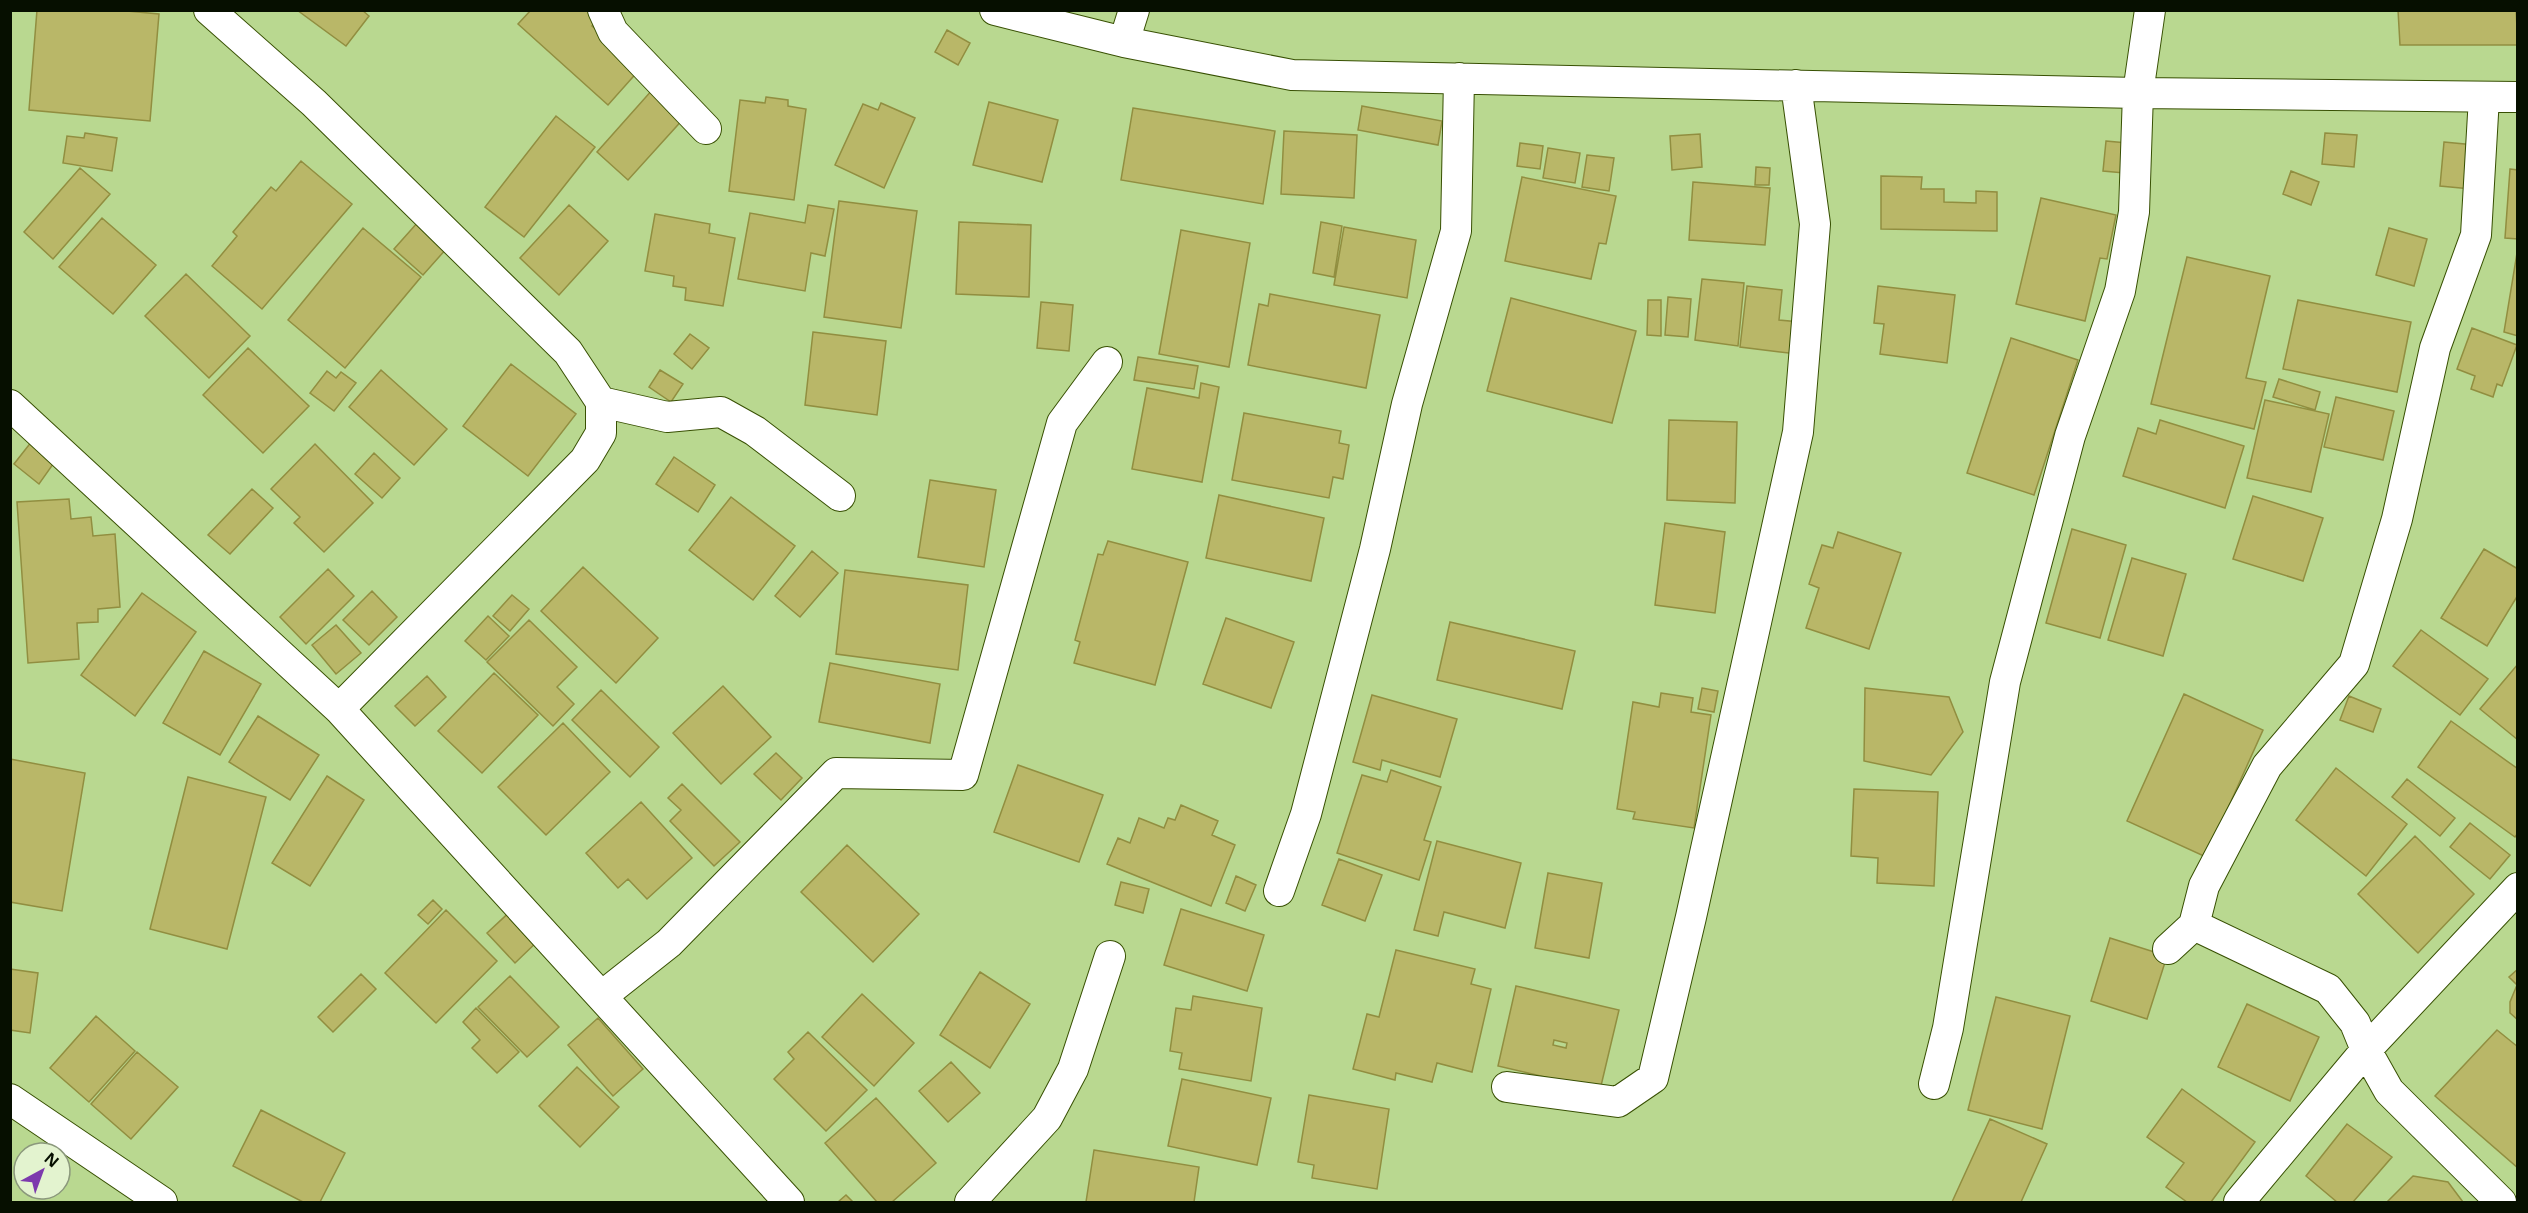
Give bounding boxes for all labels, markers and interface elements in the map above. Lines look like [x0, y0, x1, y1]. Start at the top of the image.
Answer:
north arrow [12, 1141, 72, 1201]
text: N [40, 1147, 64, 1172]

